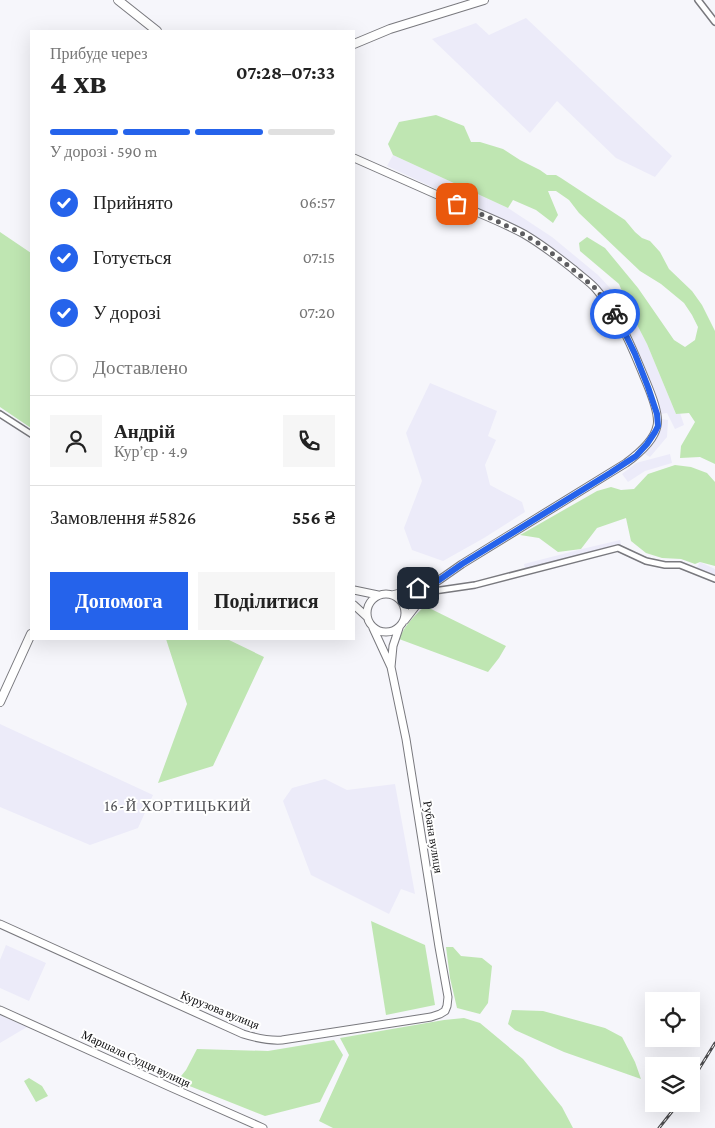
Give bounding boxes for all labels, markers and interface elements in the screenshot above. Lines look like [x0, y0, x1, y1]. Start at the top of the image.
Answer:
text: Прибуде через [50, 45, 148, 62]
text: 07:28–07:33 [236, 62, 335, 83]
text: 4 хв [50, 64, 107, 100]
text: У дорозі · 590 m [50, 143, 157, 160]
pin [436, 183, 478, 225]
icon: check [50, 189, 78, 217]
icon: bag [443, 190, 471, 218]
text: Прийнято [93, 192, 173, 213]
text: 06:57 [300, 194, 335, 211]
icon: check [50, 244, 78, 272]
text: Готується [93, 247, 171, 268]
text: 07:15 [303, 249, 335, 266]
courier [590, 289, 640, 339]
icon: check [50, 299, 78, 327]
icon: bike [601, 300, 629, 328]
text: У дорозі [93, 302, 161, 323]
text: 07:20 [299, 304, 335, 321]
text: Доставлено [93, 357, 188, 378]
button: person [50, 415, 102, 467]
button: phone [283, 415, 335, 467]
text: Андрій [114, 421, 175, 442]
text: Кур’єр · 4.9 [114, 443, 188, 460]
text: Замовлення #5826 [50, 507, 196, 528]
text: 556 ₴ [292, 507, 335, 528]
pin [397, 567, 439, 609]
button: Допомога [50, 572, 188, 630]
button: Поділитися [198, 572, 335, 630]
icon: home [404, 574, 432, 602]
district label: 16-Й ХОРТИЦЬКИЙ [104, 798, 252, 814]
street label: Рубана вулиця [420, 800, 446, 875]
street label: Курузова вулиця [179, 988, 262, 1032]
map controls [645, 992, 700, 1112]
button: locate [645, 992, 700, 1047]
street label: Маршала Судця вулиця [79, 1028, 193, 1091]
button: layers [645, 1057, 700, 1112]

